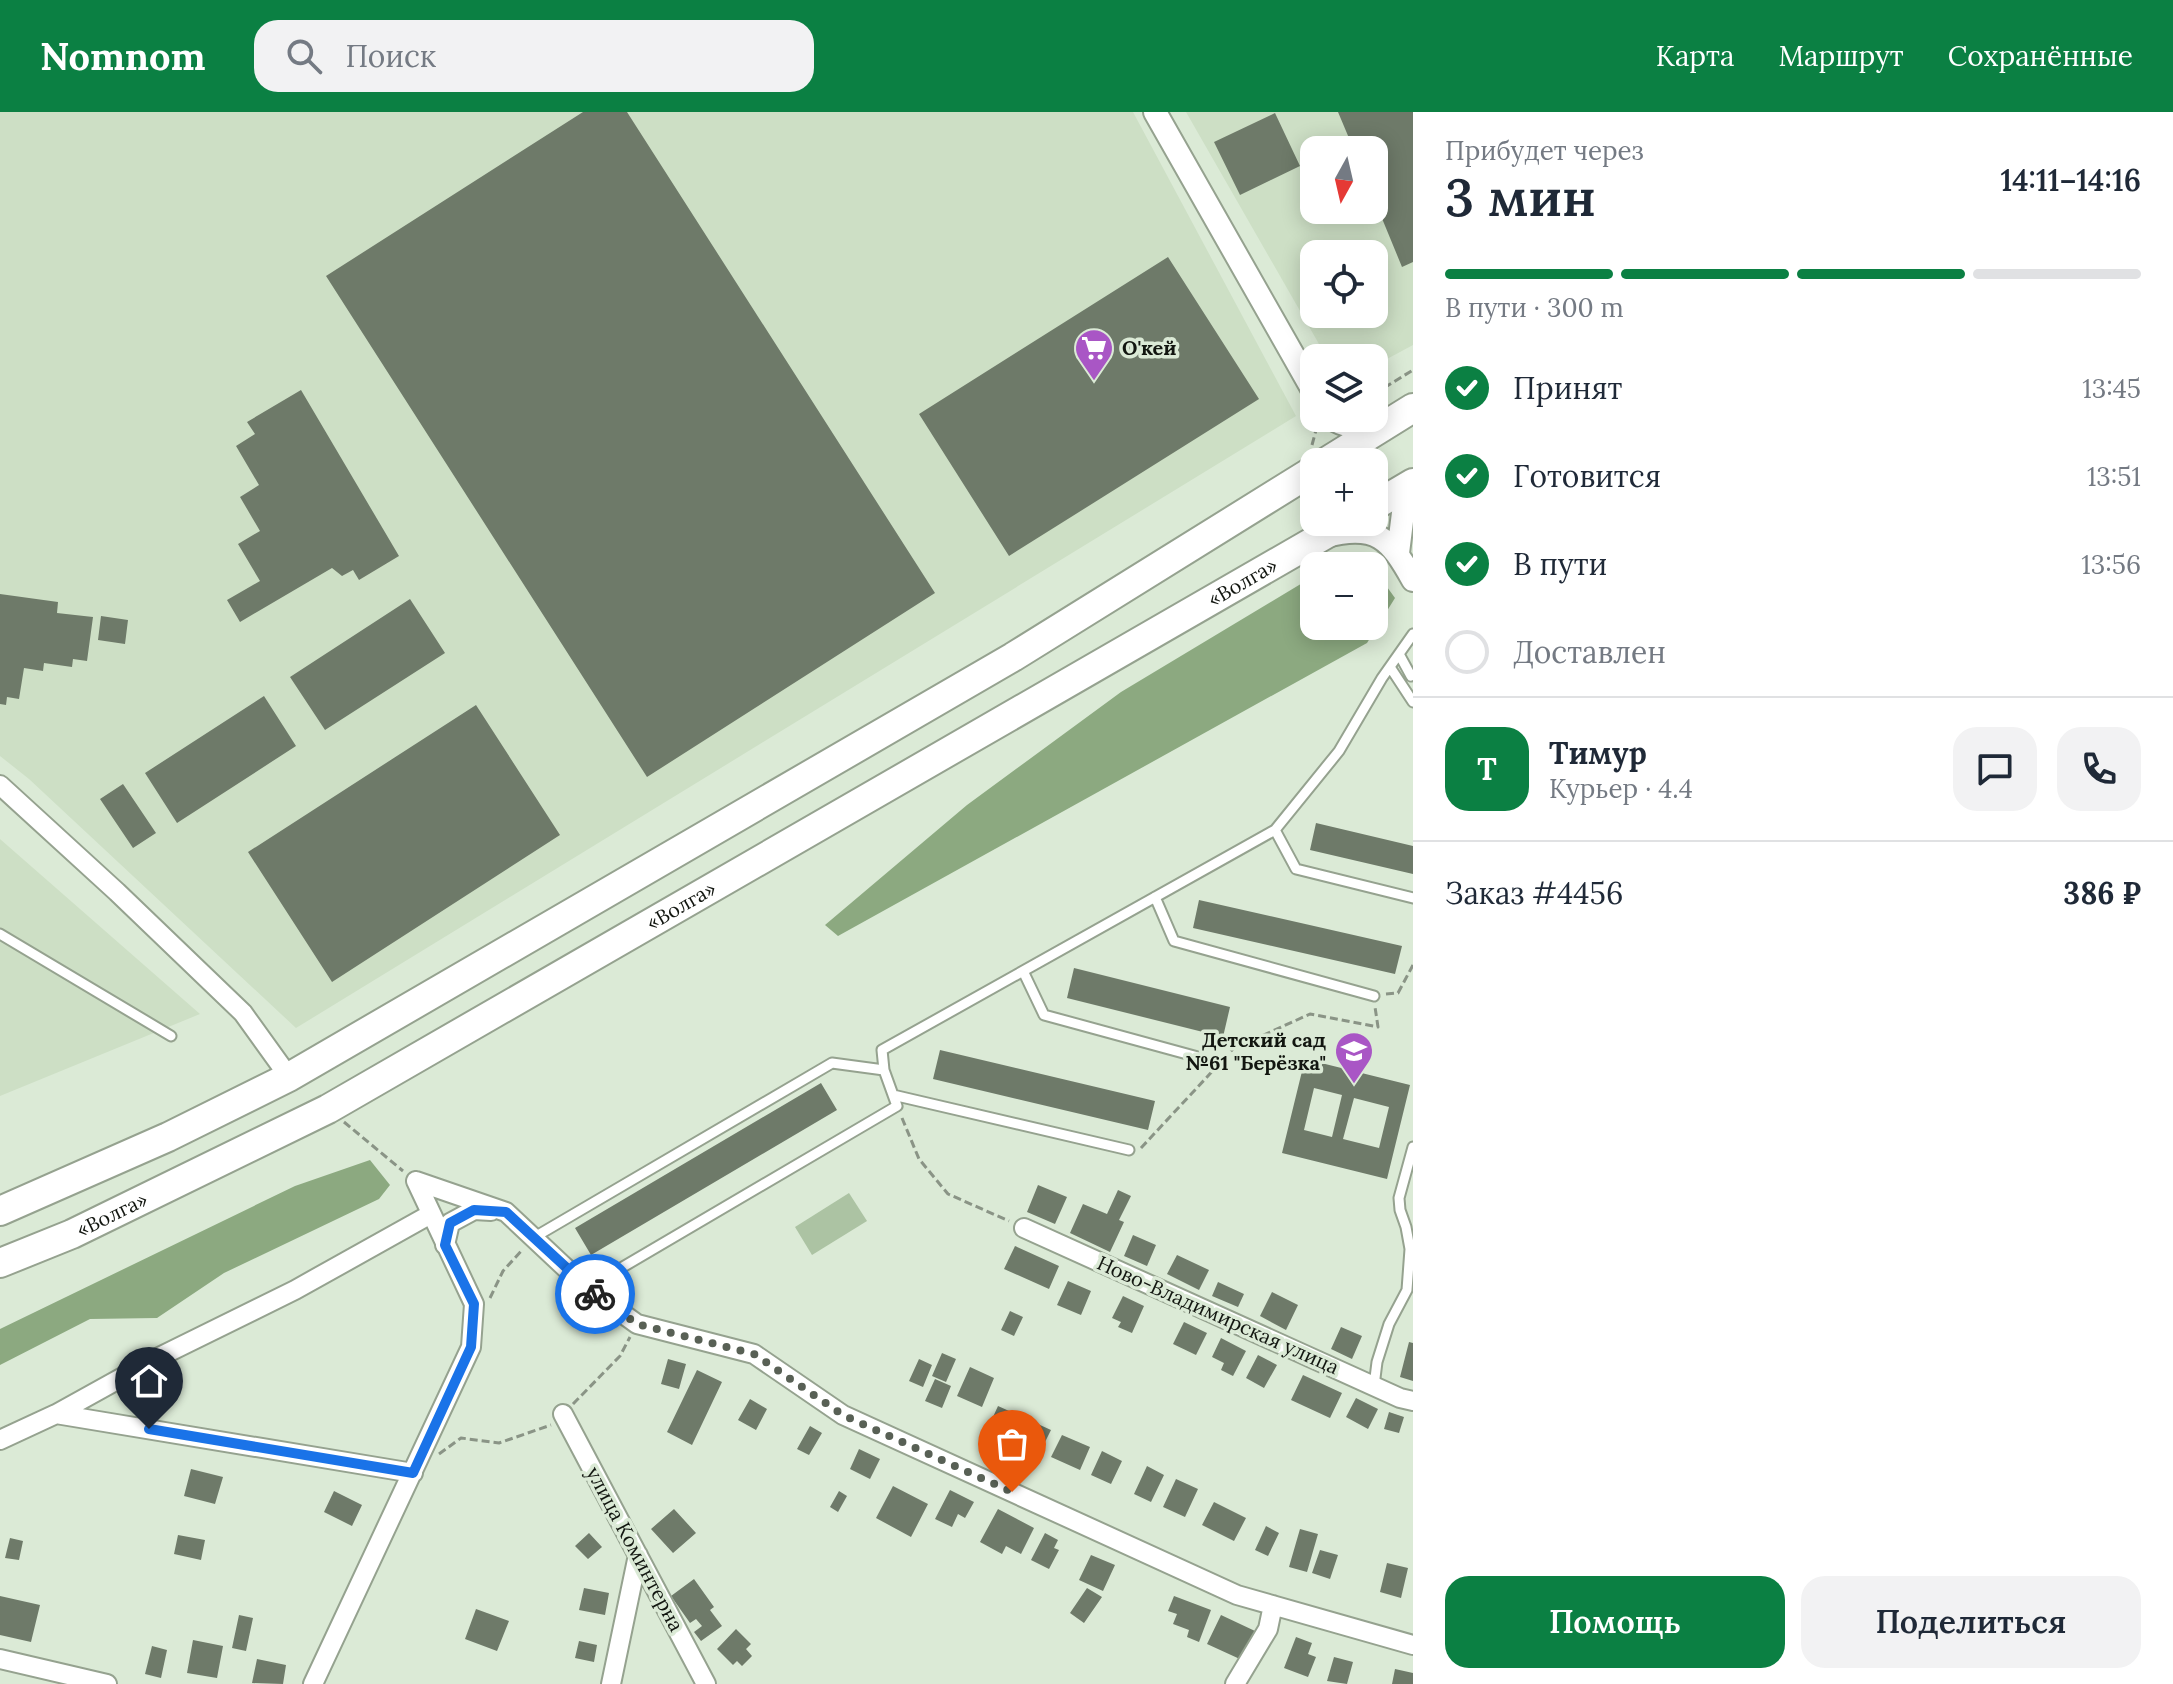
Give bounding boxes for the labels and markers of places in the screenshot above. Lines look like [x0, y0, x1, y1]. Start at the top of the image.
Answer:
supermarket icon: О'кей [1073, 327, 1115, 382]
place label: О'кей [1122, 335, 1176, 360]
place label: Детский сад №61 "Берёзка" [1185, 1027, 1326, 1075]
school or university icon: Детский сад №61 "Берёзка" [1333, 1030, 1375, 1085]
pin [115, 1347, 183, 1429]
pin [978, 1410, 1046, 1492]

